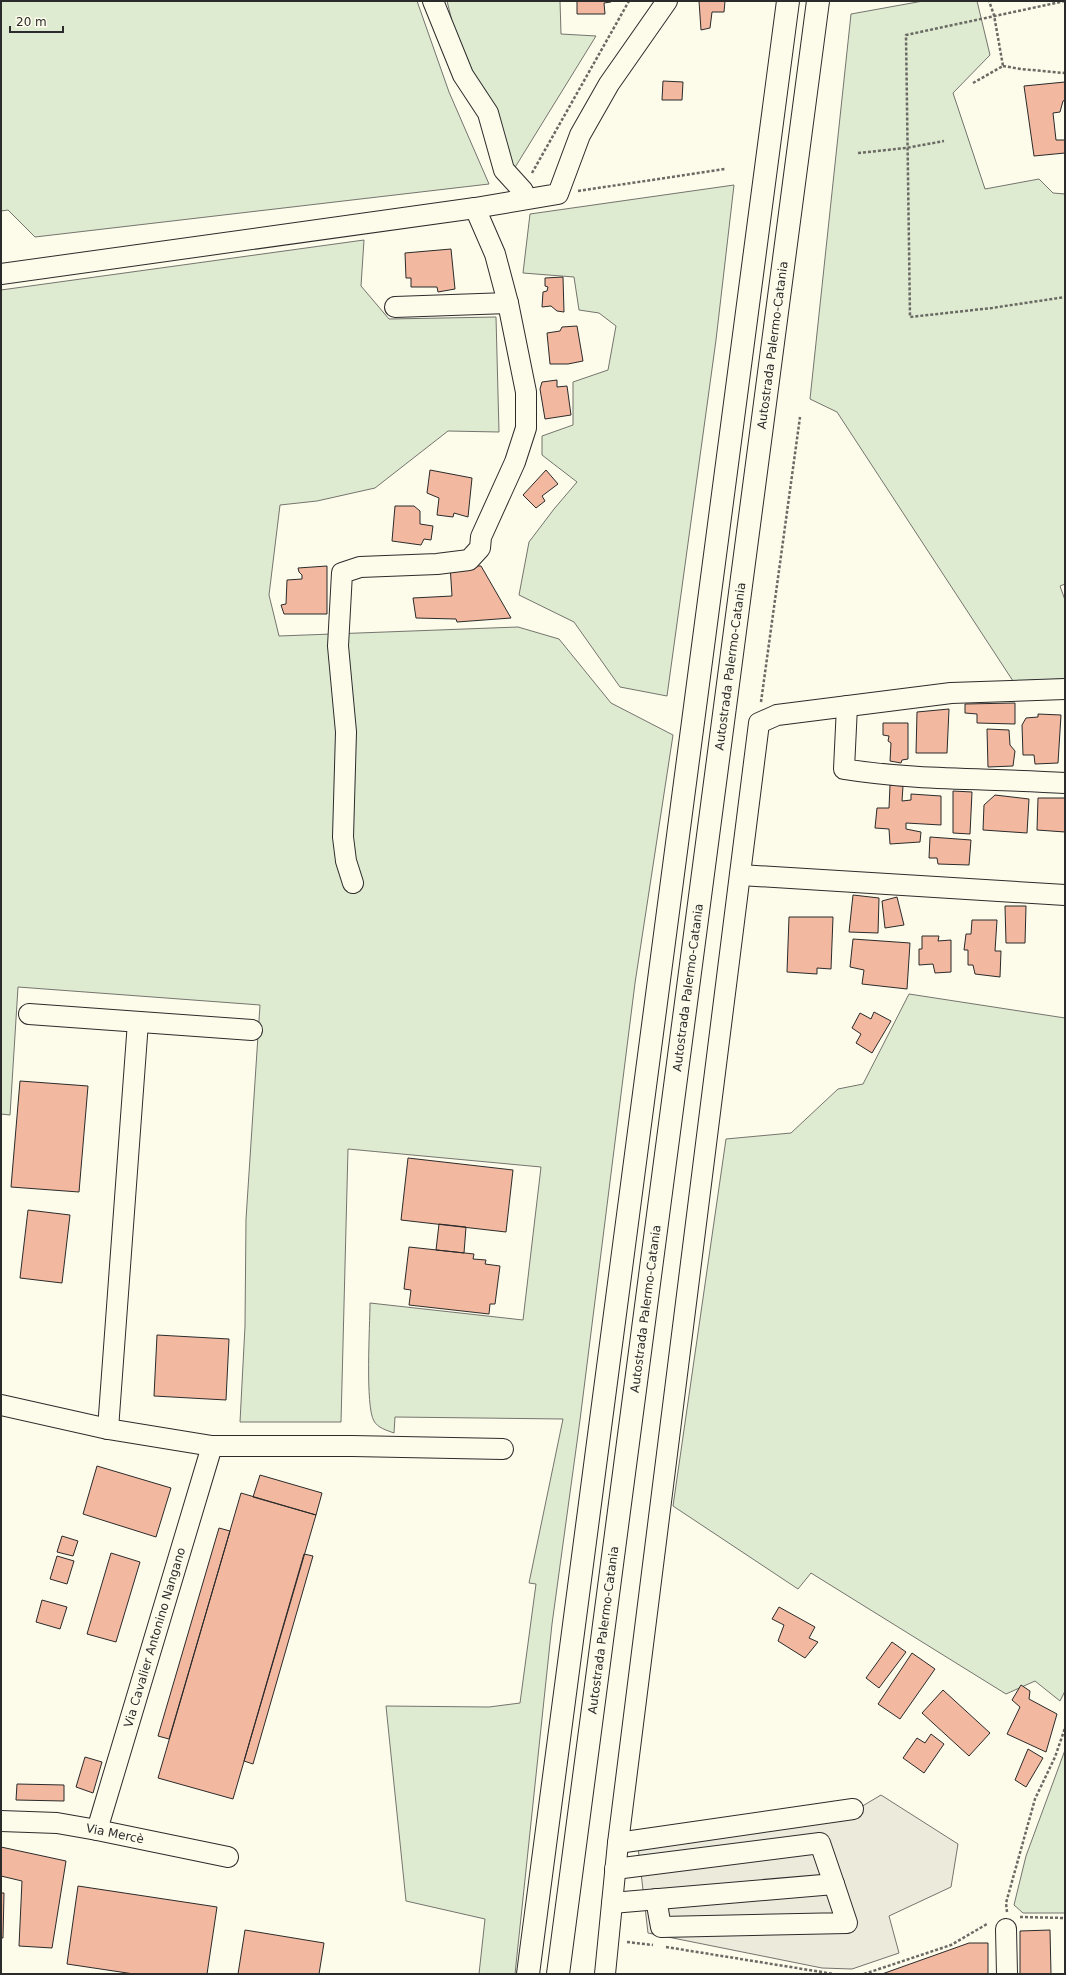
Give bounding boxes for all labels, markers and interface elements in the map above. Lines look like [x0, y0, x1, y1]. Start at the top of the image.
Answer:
scale bar [10, 8, 63, 34]
text: 20 m [16, 15, 47, 29]
street label: Autostrada Palermo-Catania [755, 260, 791, 430]
street label: Autostrada Palermo-Catania [712, 581, 748, 751]
street label: Autostrada Palermo-Catania [670, 903, 706, 1072]
street label: Autostrada Palermo-Catania [628, 1224, 664, 1394]
street label: Autostrada Palermo-Catania [585, 1545, 621, 1715]
street label: Via Cavalier Antonino Nangano [121, 1546, 188, 1729]
street label: Via Mercè [85, 1821, 145, 1847]

